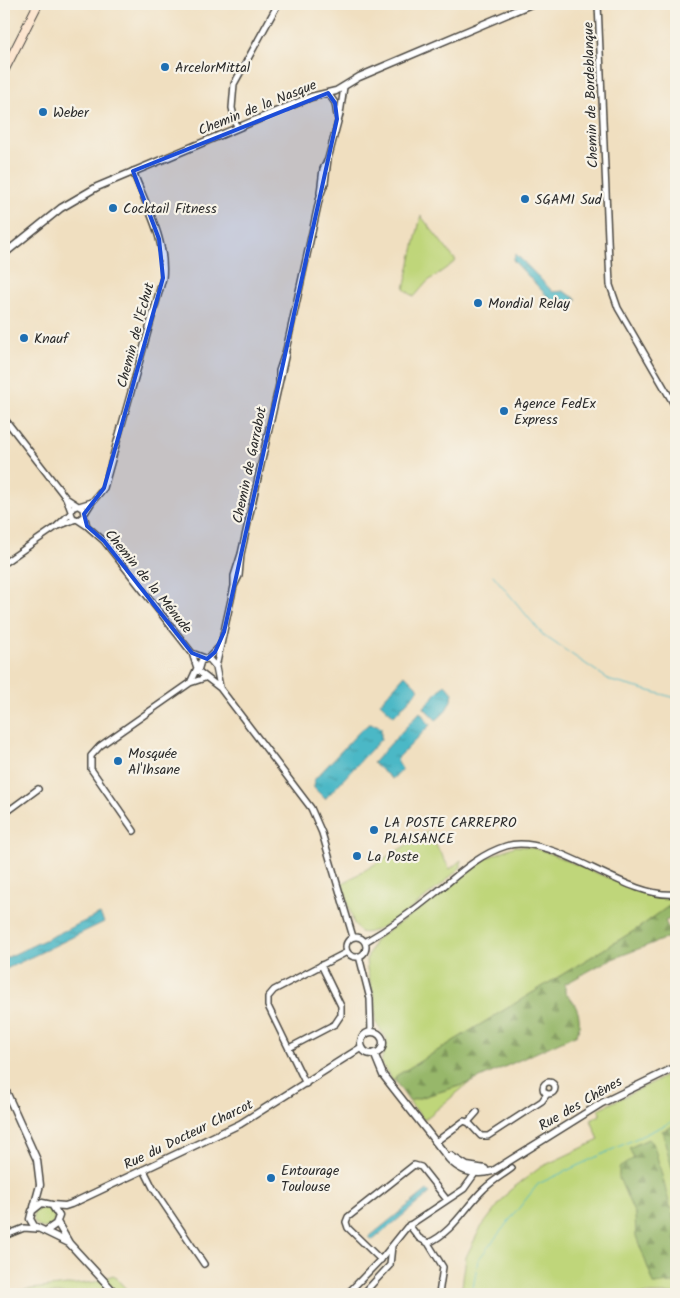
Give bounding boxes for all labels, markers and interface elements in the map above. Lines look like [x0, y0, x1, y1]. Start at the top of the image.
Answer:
street label: Chemin de Bordeblanque [577, 21, 605, 168]
place label: ArcelorMittal [175, 57, 251, 79]
marker: ArcelorMittal [159, 61, 171, 73]
street label: Chemin de la Nasque [195, 74, 321, 142]
place label: Weber [53, 102, 90, 124]
marker: Weber [37, 106, 49, 118]
place label: SGAMI Sud [535, 189, 603, 211]
marker: SGAMI Sud [519, 193, 531, 205]
place label: Cocktail Fitness [123, 198, 217, 220]
marker: Cocktail Fitness [107, 202, 119, 214]
street label: Chemin de l'Echut [111, 280, 161, 390]
place label: Mondial Relay [488, 293, 570, 315]
marker: Mondial Relay [472, 297, 484, 309]
place label: Knauf [34, 328, 70, 350]
marker: Knauf [18, 332, 30, 344]
place label: Agence FedEx Express [514, 393, 597, 431]
street label: Chemin de Garrabot [227, 404, 273, 526]
marker: Agence FedEx Express [498, 405, 510, 417]
street label: Chemin de la Ménude [99, 525, 198, 639]
place label: Mosquée Al'Ihsane [128, 743, 181, 781]
marker: Mosquée Al'Ihsane [112, 755, 124, 767]
place label: LA POSTE CARREPRO PLAISANCE [384, 812, 517, 850]
marker: LA POSTE CARREPRO PLAISANCE [368, 824, 380, 836]
place label: La Poste [367, 846, 419, 868]
marker: La Poste [351, 850, 363, 862]
street label: Rue des Chênes [535, 1071, 626, 1137]
street label: Rue du Docteur Charcot [120, 1094, 257, 1176]
place label: Entourage Toulouse [281, 1160, 340, 1198]
marker: Entourage Toulouse [265, 1172, 277, 1184]

